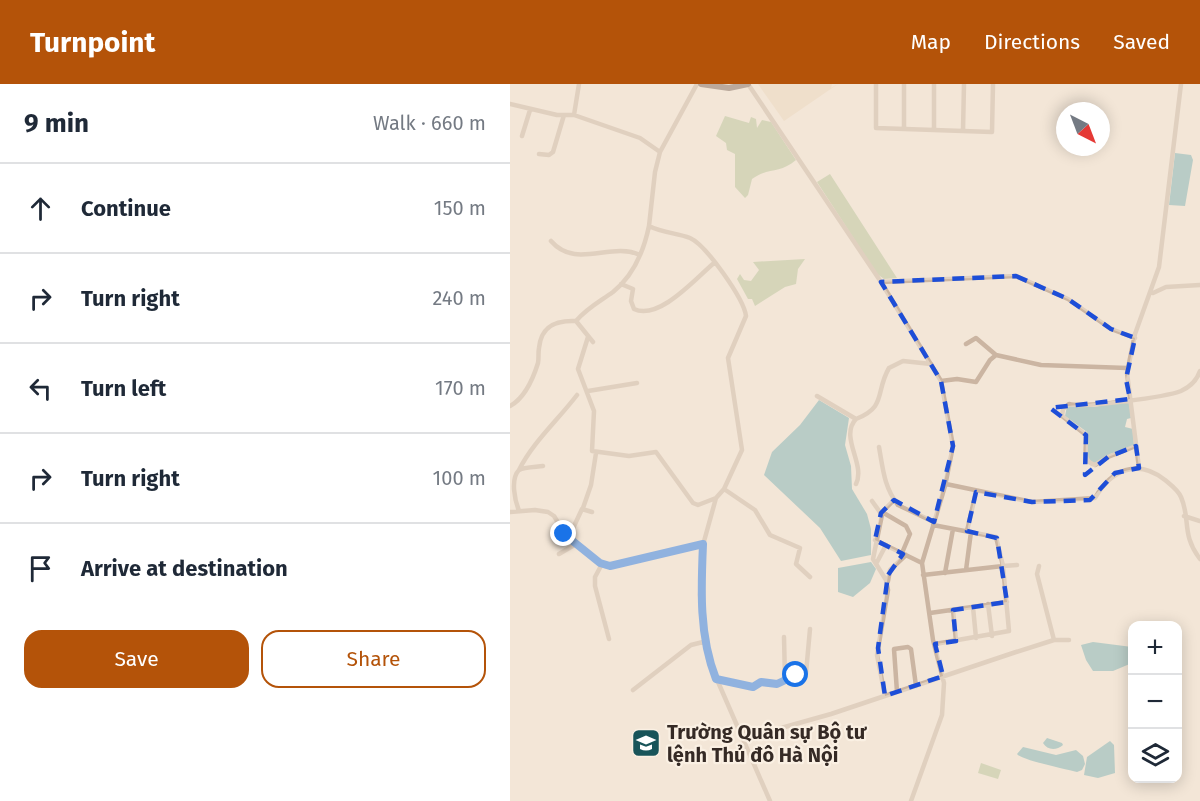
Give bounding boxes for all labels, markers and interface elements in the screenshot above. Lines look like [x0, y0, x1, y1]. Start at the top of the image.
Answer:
text: Turnpoint [30, 26, 155, 59]
text: Map [911, 29, 951, 55]
text: Directions [984, 29, 1080, 55]
text: Saved [1113, 29, 1170, 55]
north arrow [1056, 102, 1110, 156]
text: 9 min [24, 108, 89, 139]
text: Walk · 660 m [373, 111, 486, 135]
icon: ahead [24, 192, 57, 225]
text: Continue [81, 195, 171, 222]
text: 150 m [434, 196, 486, 220]
icon: right [24, 282, 57, 315]
text: Turn right [81, 285, 180, 312]
text: 240 m [432, 286, 486, 310]
icon: left [24, 372, 57, 405]
text: Turn left [81, 375, 166, 402]
text: 170 m [435, 376, 486, 400]
icon: right [24, 462, 57, 495]
text: Turn right [81, 465, 180, 492]
text: 100 m [433, 466, 486, 490]
route end [550, 520, 576, 546]
icon: arrive [24, 552, 57, 585]
text: Arrive at destination [81, 555, 288, 582]
map controls [1128, 621, 1182, 783]
button: + [1128, 621, 1182, 675]
button: Save [24, 630, 249, 688]
button: Share [261, 630, 486, 688]
route start [782, 661, 808, 687]
button: − [1128, 675, 1182, 729]
place label: Trường Quân sự Bộ tư lệnh Thủ đô Hà Nội [667, 720, 868, 767]
school or university icon: Trường Quân sự Bộ tư lệnh Thủ đô Hà Nội [630, 727, 662, 759]
button: layers [1128, 729, 1182, 783]

